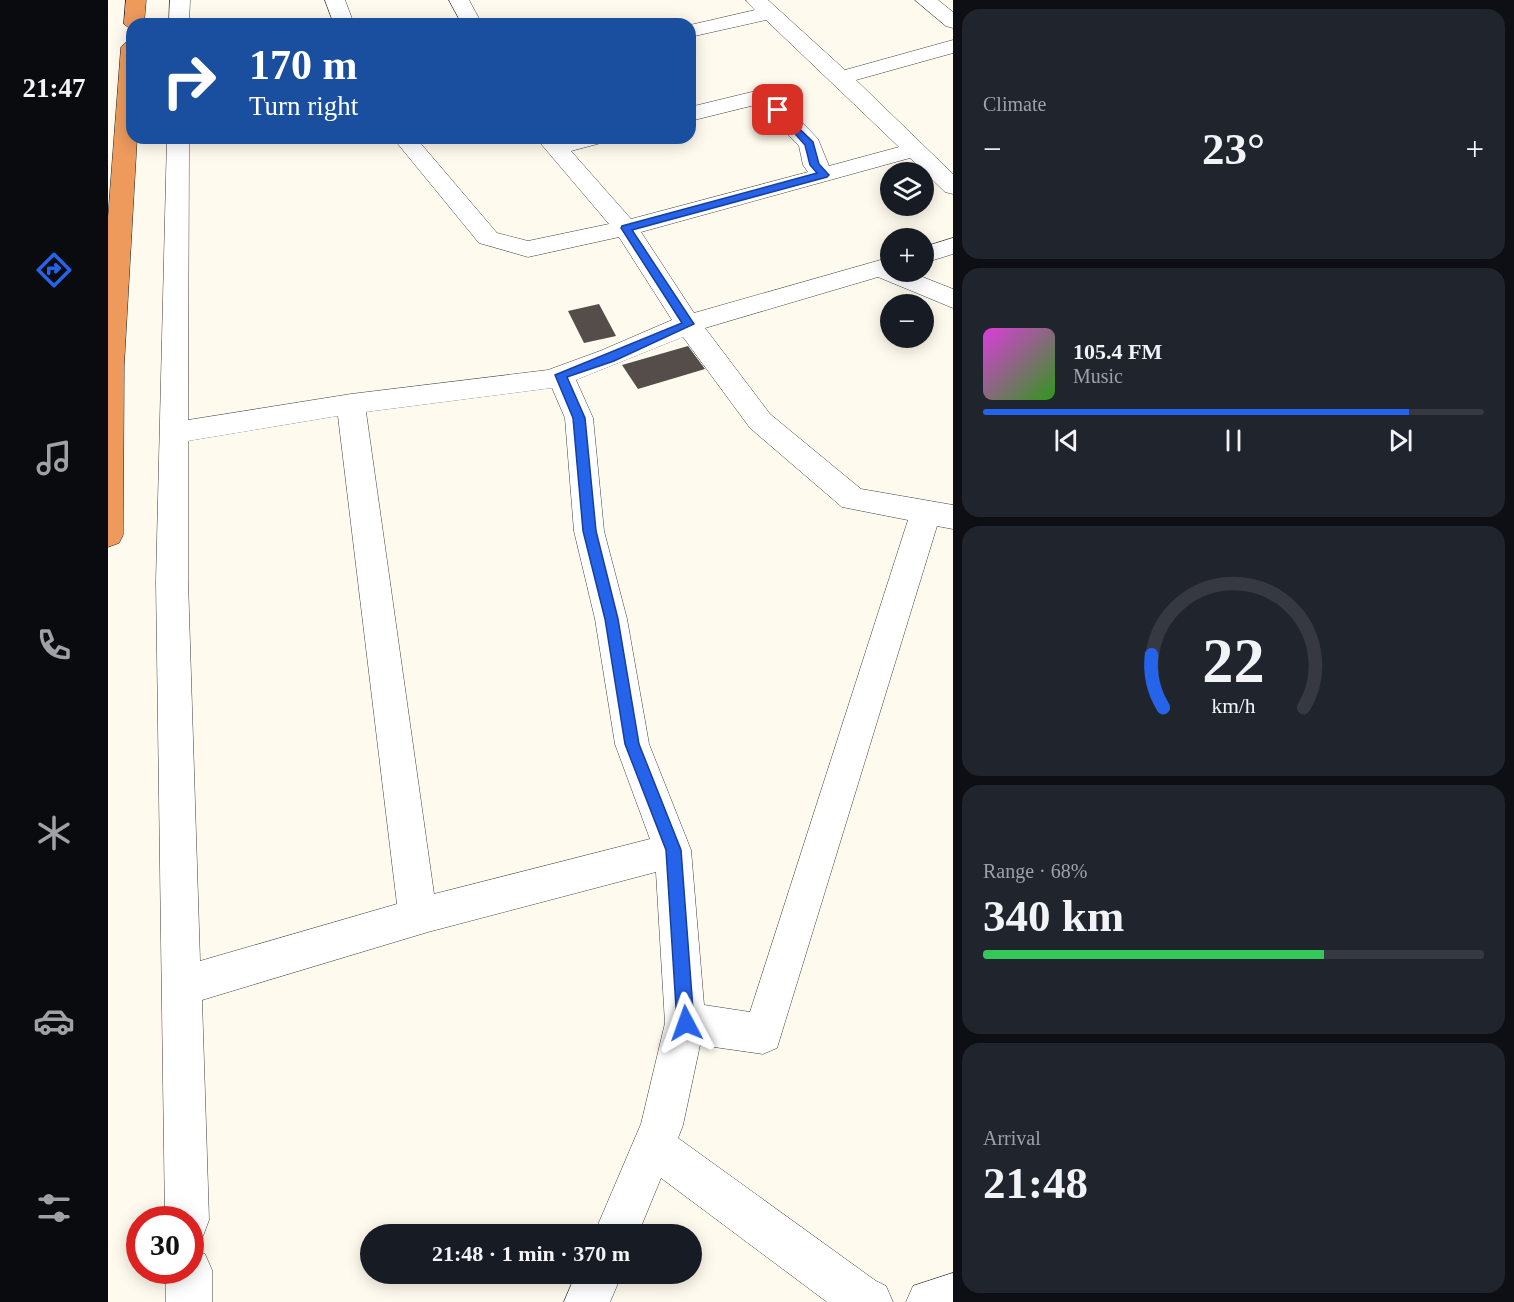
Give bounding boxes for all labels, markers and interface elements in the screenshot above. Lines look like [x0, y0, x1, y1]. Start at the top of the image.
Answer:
icon: right [150, 42, 228, 120]
text: 170 m [249, 42, 358, 88]
text: 21:47 [23, 73, 86, 103]
pin [752, 84, 803, 135]
text: Turn right [249, 91, 358, 121]
icon: arrive [761, 93, 794, 126]
text: Climate [983, 93, 1046, 115]
text: 23° [1202, 124, 1265, 174]
text: − [983, 131, 1002, 167]
text: + [1465, 131, 1484, 167]
map controls [880, 162, 934, 348]
button: layers [880, 162, 934, 216]
button: + [880, 228, 934, 282]
icon: directions [33, 249, 75, 291]
button: − [880, 294, 934, 348]
text: 105.4 FM [1073, 339, 1162, 364]
text: Music [1073, 365, 1123, 387]
icon: previous [1050, 424, 1083, 457]
icon: pause [1217, 424, 1250, 457]
icon: next [1384, 424, 1417, 457]
icon: music [33, 437, 75, 479]
icon: phone [33, 624, 75, 666]
text: 22 [1202, 626, 1265, 695]
text: km/h [1211, 694, 1256, 718]
icon: climate [33, 812, 75, 854]
text: Range · 68% [983, 860, 1087, 882]
text: 340 km [983, 891, 1124, 941]
position arrow [654, 991, 718, 1055]
icon: car [33, 1000, 75, 1042]
text: Arrival [983, 1127, 1041, 1149]
text: 21:48 [983, 1158, 1088, 1208]
icon: filters [33, 1187, 75, 1229]
speed limit sign: 30 [126, 1206, 204, 1284]
text: 21:48 · 1 min · 370 m [432, 1241, 630, 1266]

